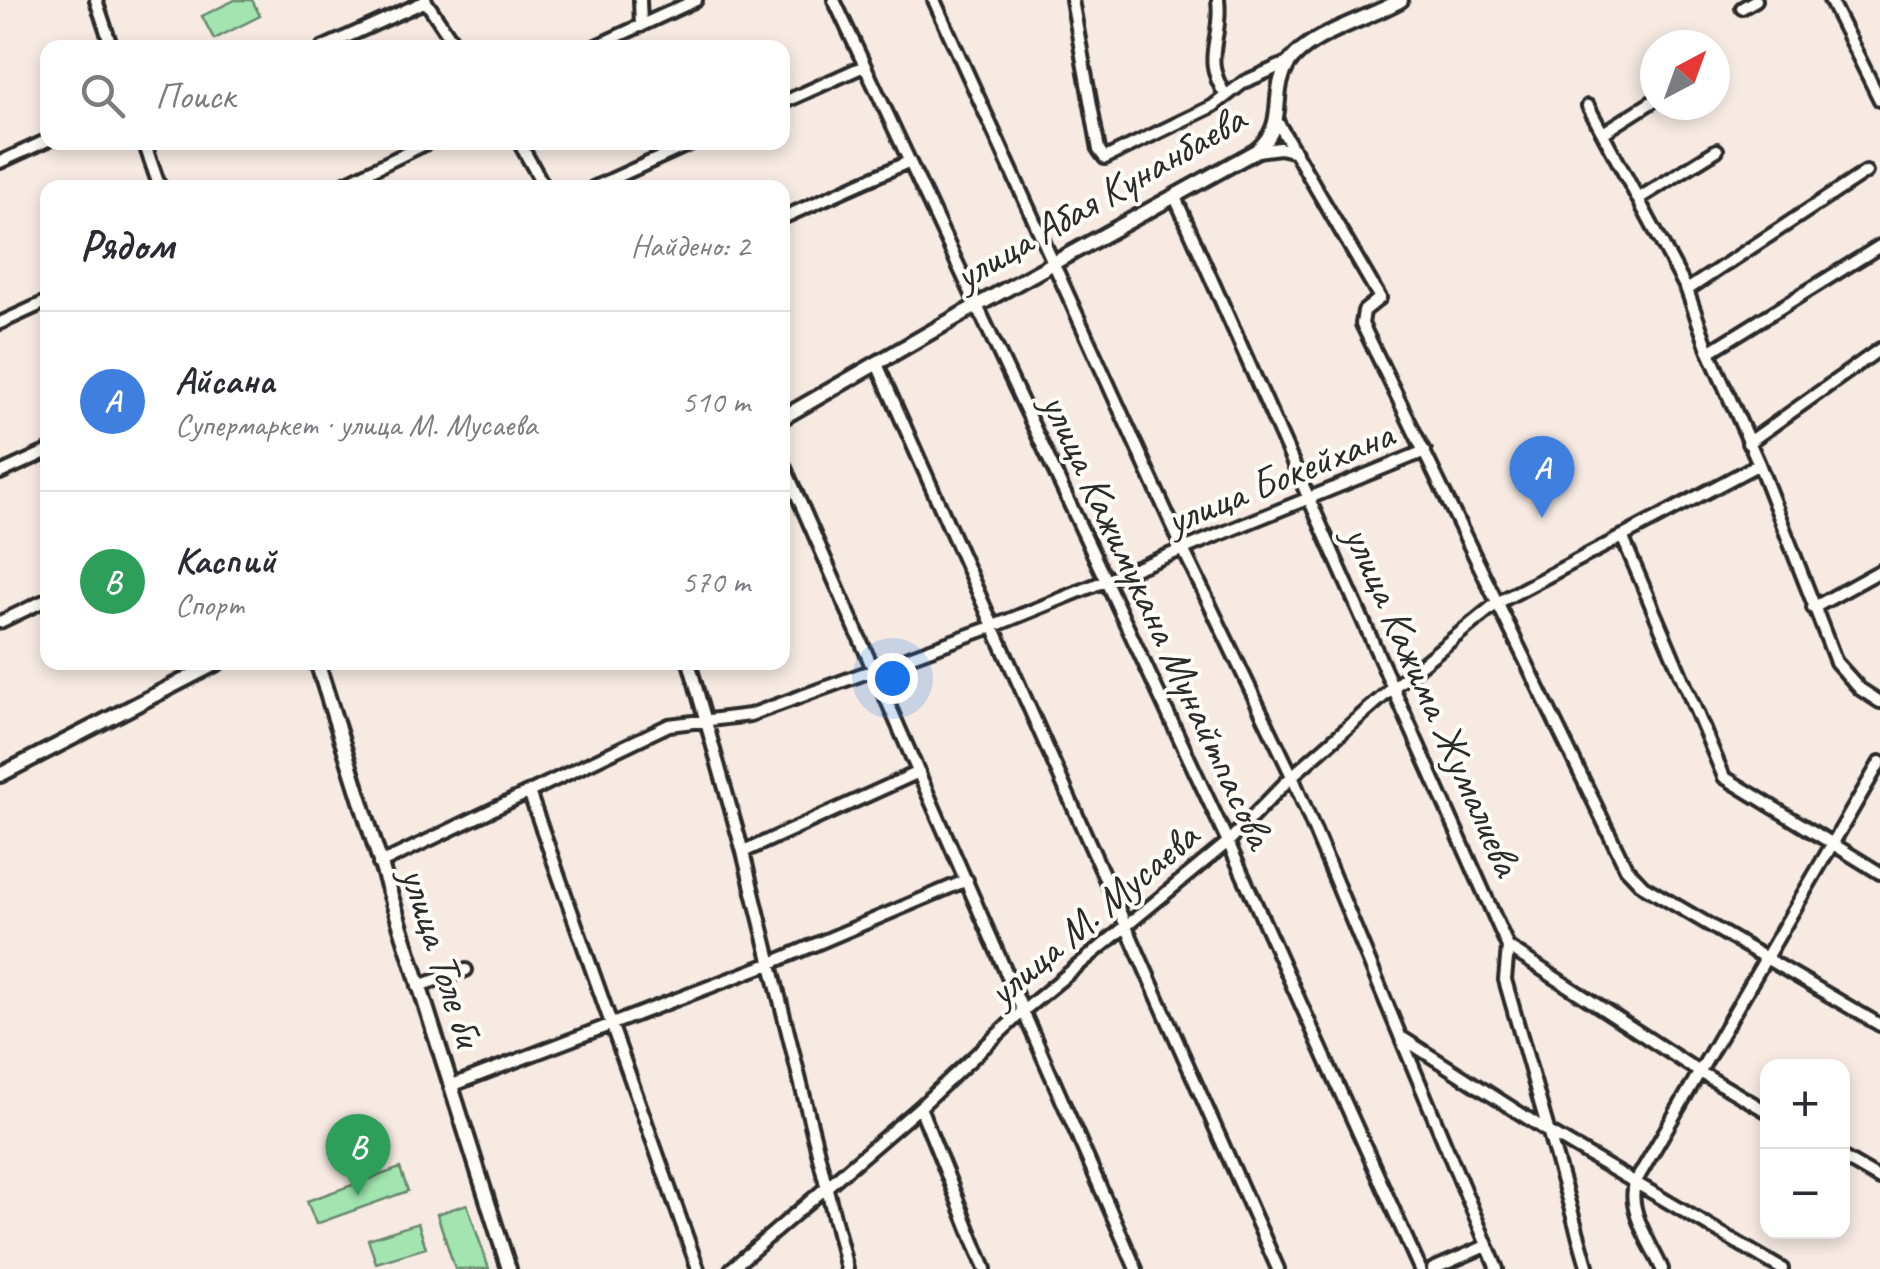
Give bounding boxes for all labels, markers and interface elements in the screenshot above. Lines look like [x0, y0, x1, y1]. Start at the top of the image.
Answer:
north arrow [1640, 30, 1730, 120]
search box [40, 40, 790, 150]
icon: search [75, 68, 130, 123]
text: Поиск [155, 72, 235, 119]
street label: улица Абая Кунанбаева [942, 91, 1257, 304]
text: Рядом [80, 219, 174, 272]
text: Найдено: 2 [631, 225, 750, 266]
text: Айсана [175, 357, 274, 404]
text: A [104, 381, 121, 422]
text: 510 m [681, 381, 750, 422]
street label: улица Кажимукана Мунайтпасова [1028, 382, 1288, 860]
text: Супермаркет · улица М. Мусаева [175, 404, 537, 445]
street label: улица Бокейхана [1155, 407, 1404, 548]
pin: A [1510, 436, 1574, 518]
street label: улица Кажима Жумалиева [1330, 515, 1535, 887]
text: Каспий [175, 537, 276, 584]
text: B [104, 561, 121, 602]
text: 570 m [681, 561, 750, 602]
text: Спорт [175, 584, 244, 625]
your location [867, 653, 918, 704]
street label: улица М. Мусаева [974, 809, 1211, 1020]
street label: улица Толе би [387, 858, 497, 1056]
map controls [1760, 1059, 1850, 1239]
button: + [1760, 1059, 1850, 1149]
pin: B [326, 1114, 390, 1196]
button: − [1760, 1149, 1850, 1239]

